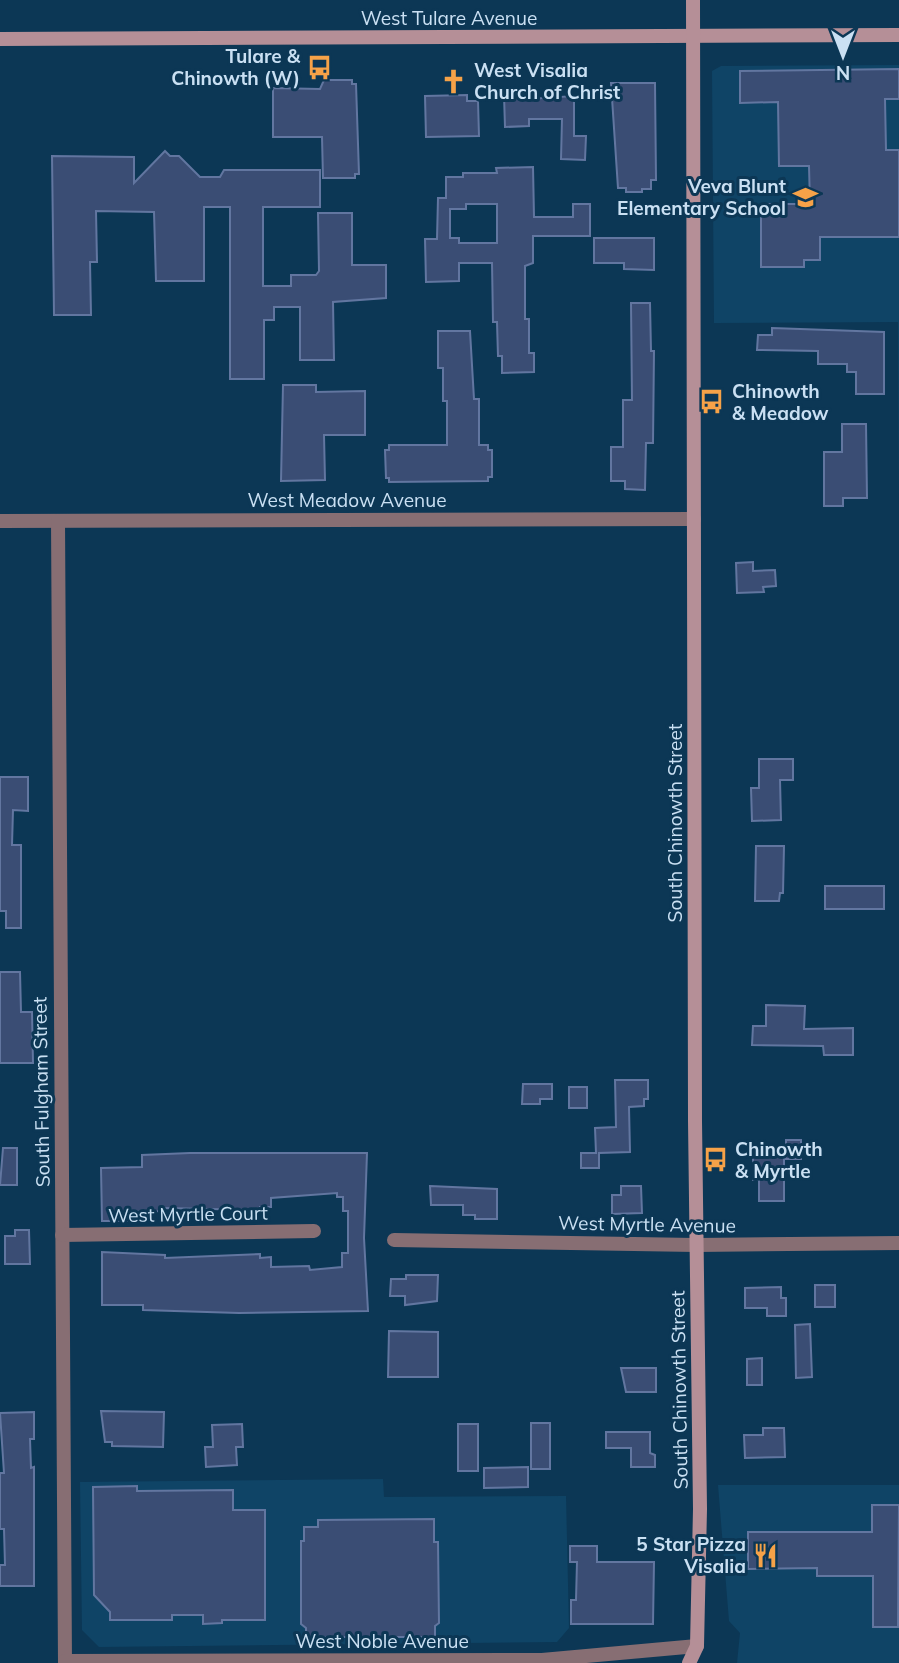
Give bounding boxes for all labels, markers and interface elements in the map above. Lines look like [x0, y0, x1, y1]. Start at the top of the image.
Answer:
street label: West Tulare Avenue [361, 6, 537, 30]
north arrow [808, 21, 878, 91]
place label: Tulare & Chinowth (W) [171, 44, 301, 90]
bus stop icon: Tulare & Chinowth (W) [306, 53, 334, 81]
place label: West Visalia Church of Christ [474, 58, 620, 104]
text: N [836, 61, 850, 85]
church icon: West Visalia Church of Christ [440, 67, 468, 95]
place label: Veva Blunt Elementary School [617, 174, 786, 220]
school or university icon: Veva Blunt Elementary School [792, 183, 820, 211]
place label: Chinowth & Meadow [732, 379, 829, 425]
bus stop icon: Chinowth & Meadow [698, 388, 726, 416]
street label: West Meadow Avenue [247, 488, 447, 512]
street label: South Chinowth Street [663, 723, 687, 922]
street label: South Fulgham Street [27, 996, 55, 1187]
place label: Chinowth & Myrtle [735, 1137, 823, 1183]
bus stop icon: Chinowth & Myrtle [701, 1146, 729, 1174]
street label: West Myrtle Court [108, 1201, 268, 1227]
street label: West Myrtle Avenue [558, 1210, 736, 1238]
street label: South Chinowth Street [665, 1290, 693, 1490]
place label: 5 Star Pizza Visalia [636, 1532, 746, 1578]
restaurant icon: 5 Star Pizza Visalia [752, 1541, 780, 1569]
street label: West Noble Avenue [295, 1629, 469, 1653]

